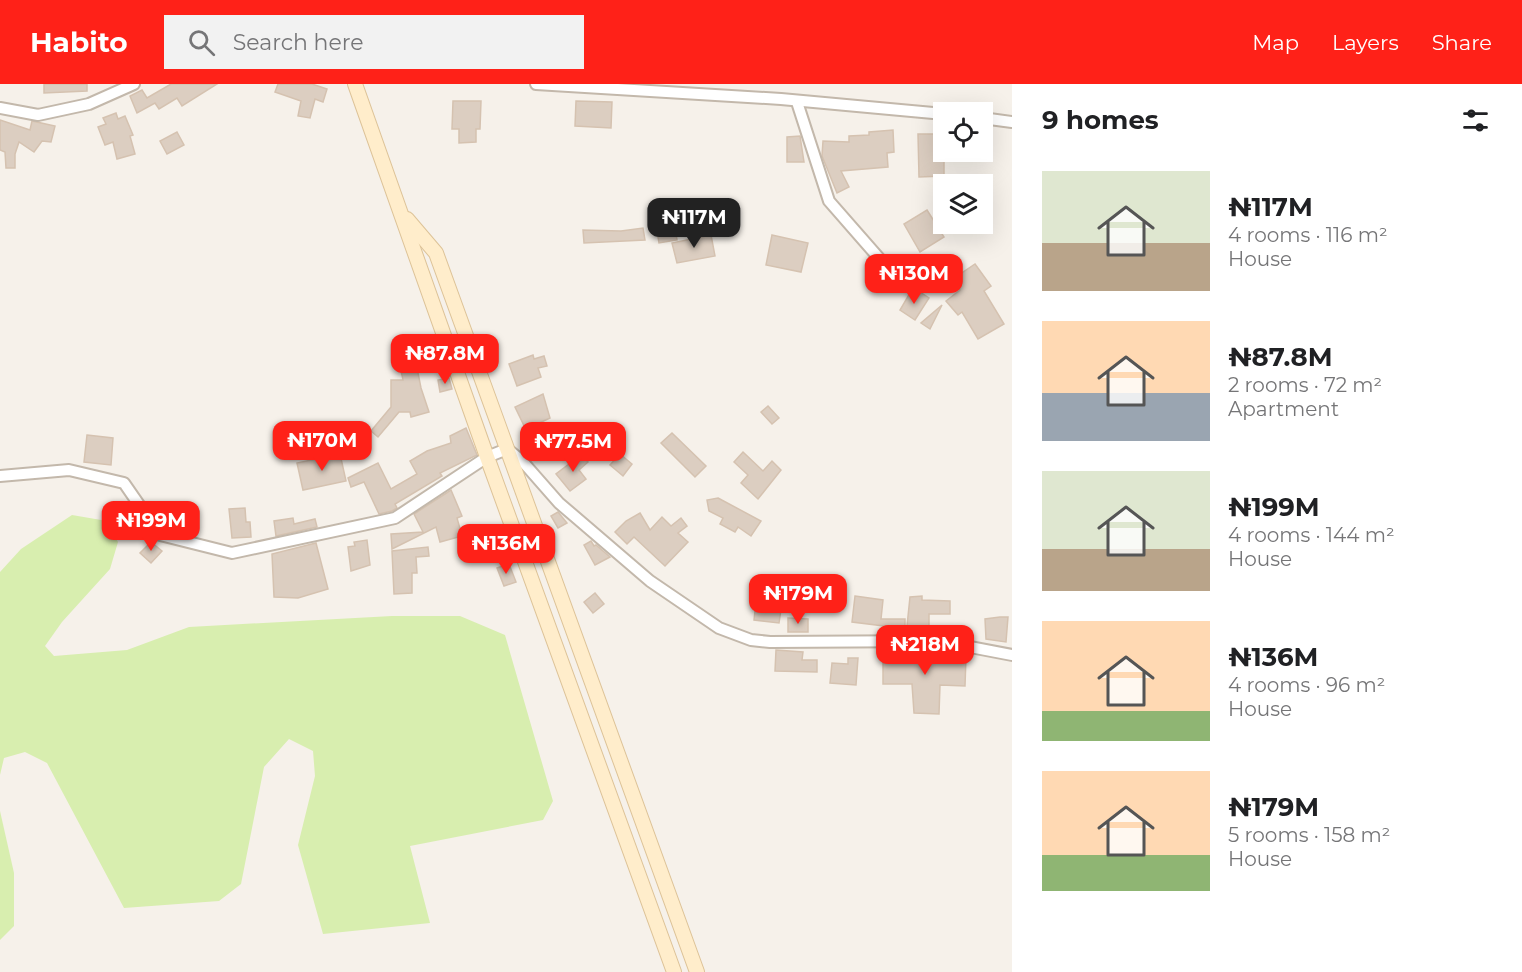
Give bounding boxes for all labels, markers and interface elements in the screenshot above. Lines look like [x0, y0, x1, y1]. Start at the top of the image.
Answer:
search box [164, 15, 584, 69]
text: Habito [30, 25, 128, 59]
icon: search [185, 26, 218, 59]
text: Search here [233, 29, 364, 56]
text: Map [1252, 30, 1299, 55]
text: Layers [1332, 30, 1399, 55]
text: Share [1432, 30, 1492, 55]
map controls [933, 102, 993, 234]
button: locate [933, 102, 993, 162]
text: 9 homes [1042, 104, 1159, 136]
icon: filters [1459, 104, 1492, 137]
button: layers [933, 174, 993, 234]
text: ₦117M [1228, 191, 1313, 223]
icon: home [1090, 195, 1162, 267]
pin: ₦117M [652, 198, 736, 249]
text: ₦117M [661, 205, 727, 229]
text: 4 rooms · 116 m² [1228, 223, 1388, 247]
text: House [1228, 247, 1292, 271]
pin: ₦130M [872, 254, 956, 305]
text: ₦130M [879, 261, 949, 285]
pin: ₦87.8M [396, 334, 494, 385]
text: ₦87.8M [405, 341, 485, 365]
text: ₦87.8M [1228, 341, 1333, 373]
icon: home [1090, 345, 1162, 417]
text: 2 rooms · 72 m² [1228, 373, 1382, 397]
text: Apartment [1228, 397, 1339, 421]
pin: ₦170M [280, 421, 364, 472]
pin: ₦77.5M [524, 422, 622, 473]
text: ₦170M [287, 428, 357, 452]
text: ₦77.5M [534, 429, 612, 453]
text: ₦199M [1228, 491, 1320, 523]
icon: home [1090, 495, 1162, 567]
pin: ₦199M [109, 501, 193, 552]
text: ₦199M [116, 508, 186, 532]
text: 4 rooms · 144 m² [1228, 523, 1395, 547]
pin: ₦136M [464, 524, 548, 575]
text: ₦136M [471, 531, 541, 555]
text: House [1228, 547, 1292, 571]
pin: ₦179M [756, 574, 840, 625]
text: ₦179M [763, 581, 833, 605]
pin: ₦218M [883, 625, 967, 676]
text: ₦218M [890, 632, 960, 656]
text: ₦136M [1228, 641, 1318, 673]
icon: home [1090, 645, 1162, 717]
text: 4 rooms · 96 m² [1228, 673, 1385, 697]
text: House [1228, 697, 1292, 721]
text: ₦179M [1228, 791, 1319, 823]
icon: home [1090, 795, 1162, 867]
text: 5 rooms · 158 m² [1228, 823, 1390, 847]
text: House [1228, 847, 1292, 871]

